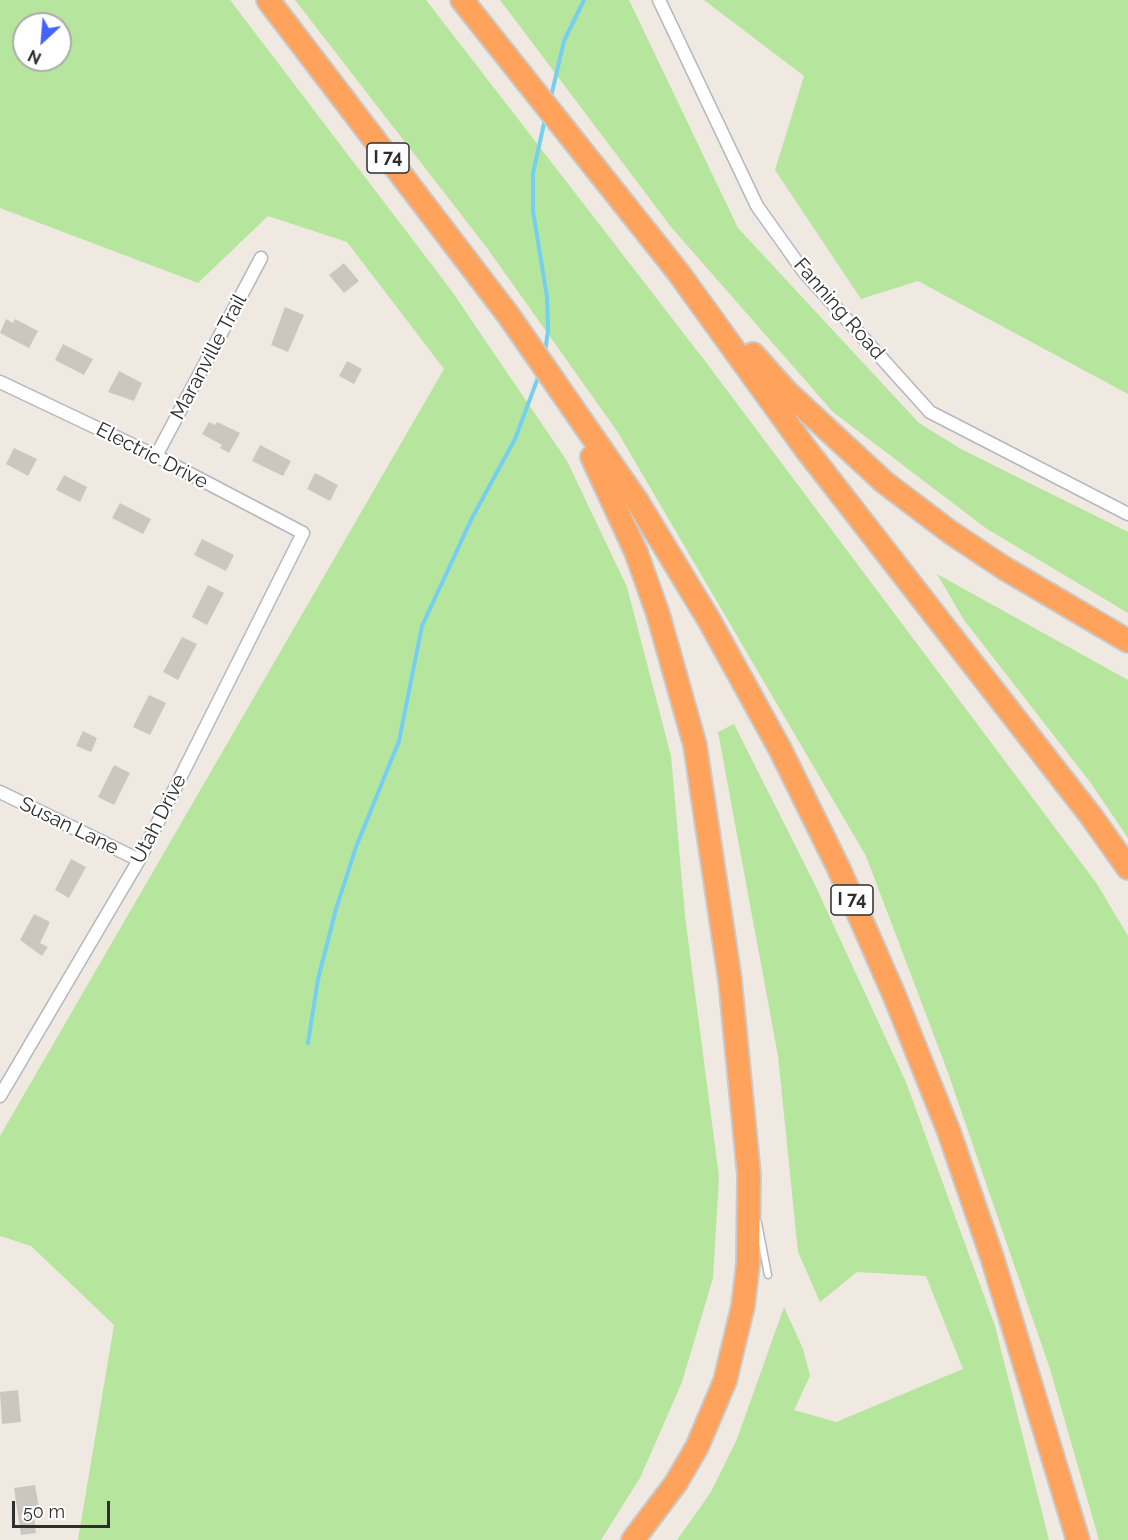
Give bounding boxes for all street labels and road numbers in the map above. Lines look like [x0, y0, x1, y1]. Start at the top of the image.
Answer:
road number: I 74 [367, 143, 409, 173]
street label: Fanning Road [789, 254, 889, 364]
street label: Maranville Trail [166, 290, 252, 424]
street label: Electric Drive [92, 418, 212, 494]
street label: Utah Drive [126, 770, 192, 868]
street label: Susan Lane [16, 792, 122, 860]
road number: I 74 [831, 885, 873, 915]

